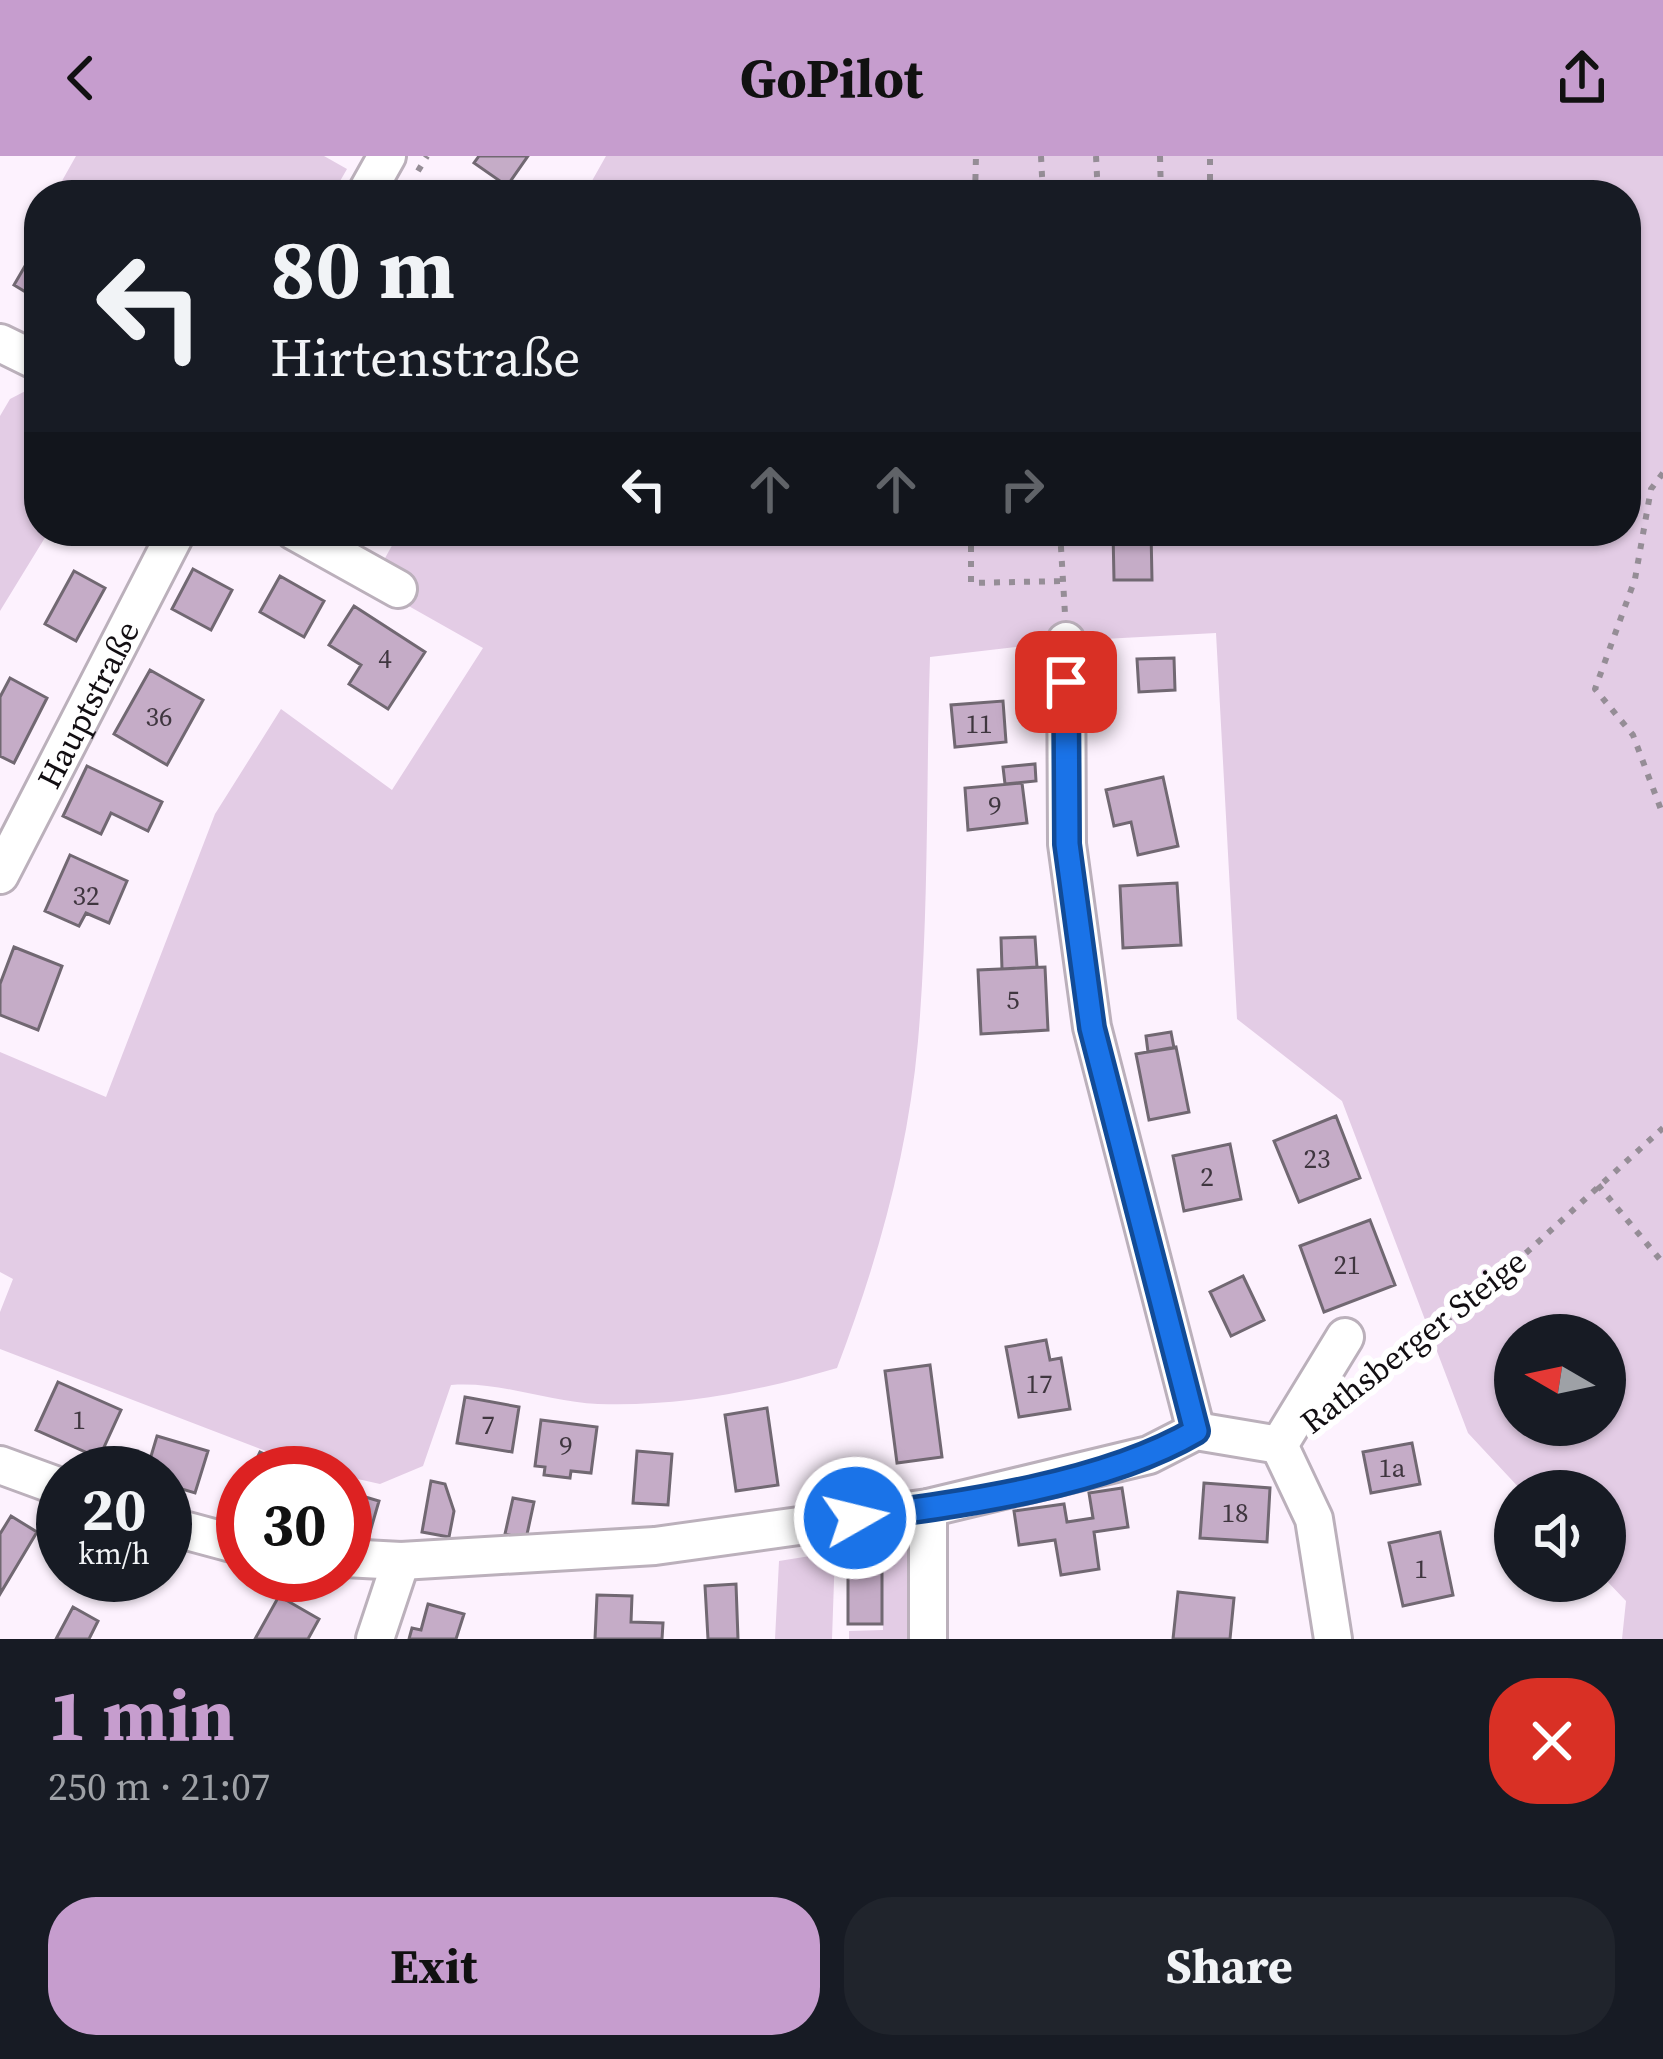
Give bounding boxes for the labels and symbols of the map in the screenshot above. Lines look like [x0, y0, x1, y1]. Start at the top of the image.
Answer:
street label: Hauptstraße [27, 613, 150, 796]
pin [1015, 631, 1117, 733]
house number: 4 [378, 640, 392, 677]
house number: 36 [146, 698, 173, 735]
house number: 11 [966, 705, 993, 742]
house number: 9 [988, 787, 1002, 824]
house number: 32 [73, 877, 100, 914]
house number: 5 [1006, 981, 1020, 1018]
house number: 23 [1304, 1140, 1331, 1177]
house number: 2 [1200, 1158, 1214, 1195]
street label: Rathsberger Steige [1291, 1239, 1536, 1444]
house number: 21 [1334, 1246, 1361, 1283]
north arrow [1494, 1314, 1626, 1446]
house number: 17 [1026, 1365, 1053, 1402]
house number: 1 [72, 1401, 86, 1438]
house number: 7 [481, 1406, 495, 1443]
house number: 9 [559, 1427, 573, 1464]
speed limit sign: 30 [216, 1446, 372, 1602]
house number: 1a [1378, 1449, 1406, 1486]
position arrow [792, 1455, 918, 1581]
house number: 18 [1222, 1494, 1249, 1531]
house number: 1 [1414, 1550, 1428, 1587]

